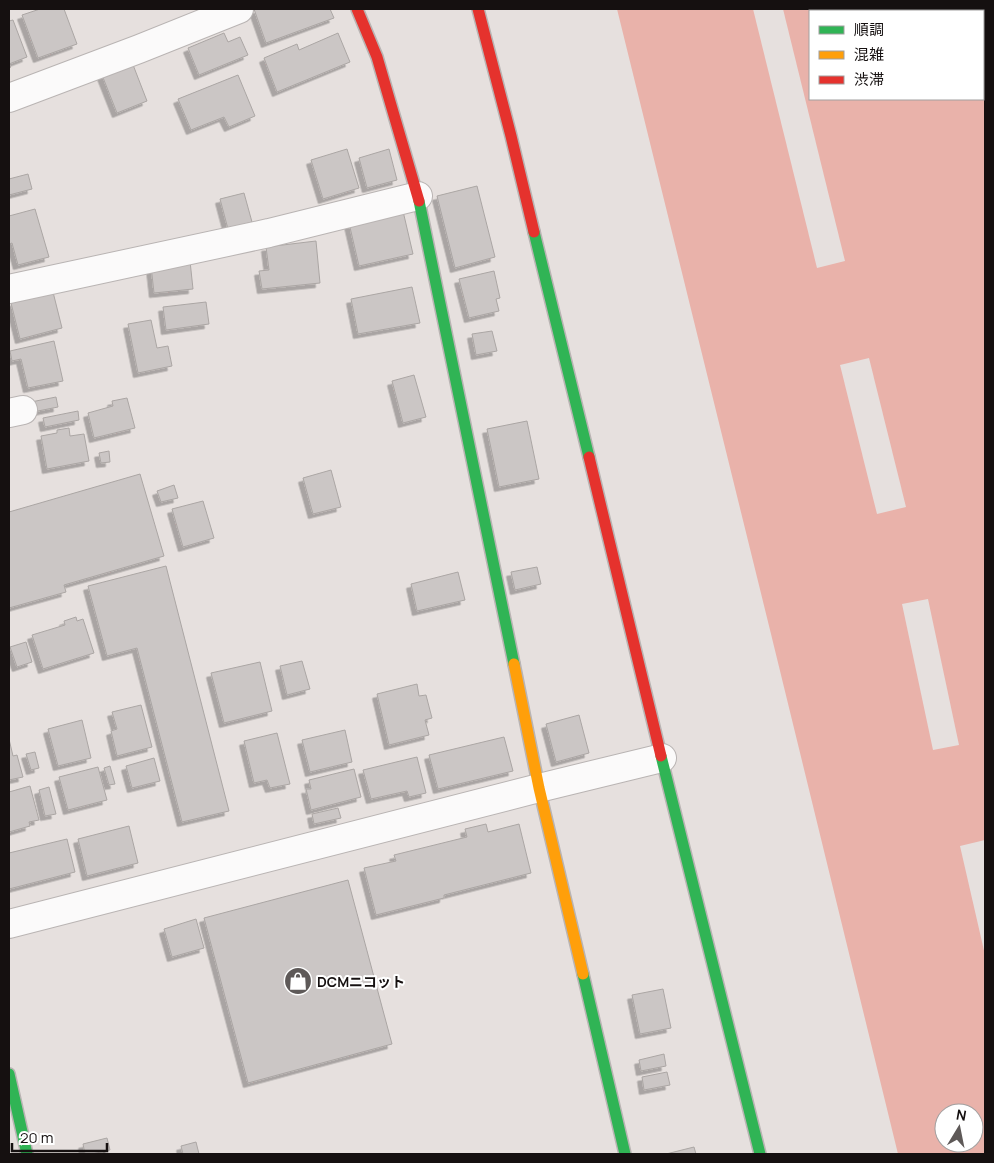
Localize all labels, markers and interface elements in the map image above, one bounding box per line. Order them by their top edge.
legend [809,10,984,100]
text: 順調 [854,19,884,40]
text: 混雑 [854,44,884,65]
text: 渋滞 [854,69,884,90]
shop icon: DCMニコット [283,966,313,996]
place label: DCMニコット [317,972,405,991]
north arrow [934,1103,984,1153]
text: N [955,1104,968,1125]
scale bar [12,1120,108,1152]
text: 20 m [20,1127,53,1148]

